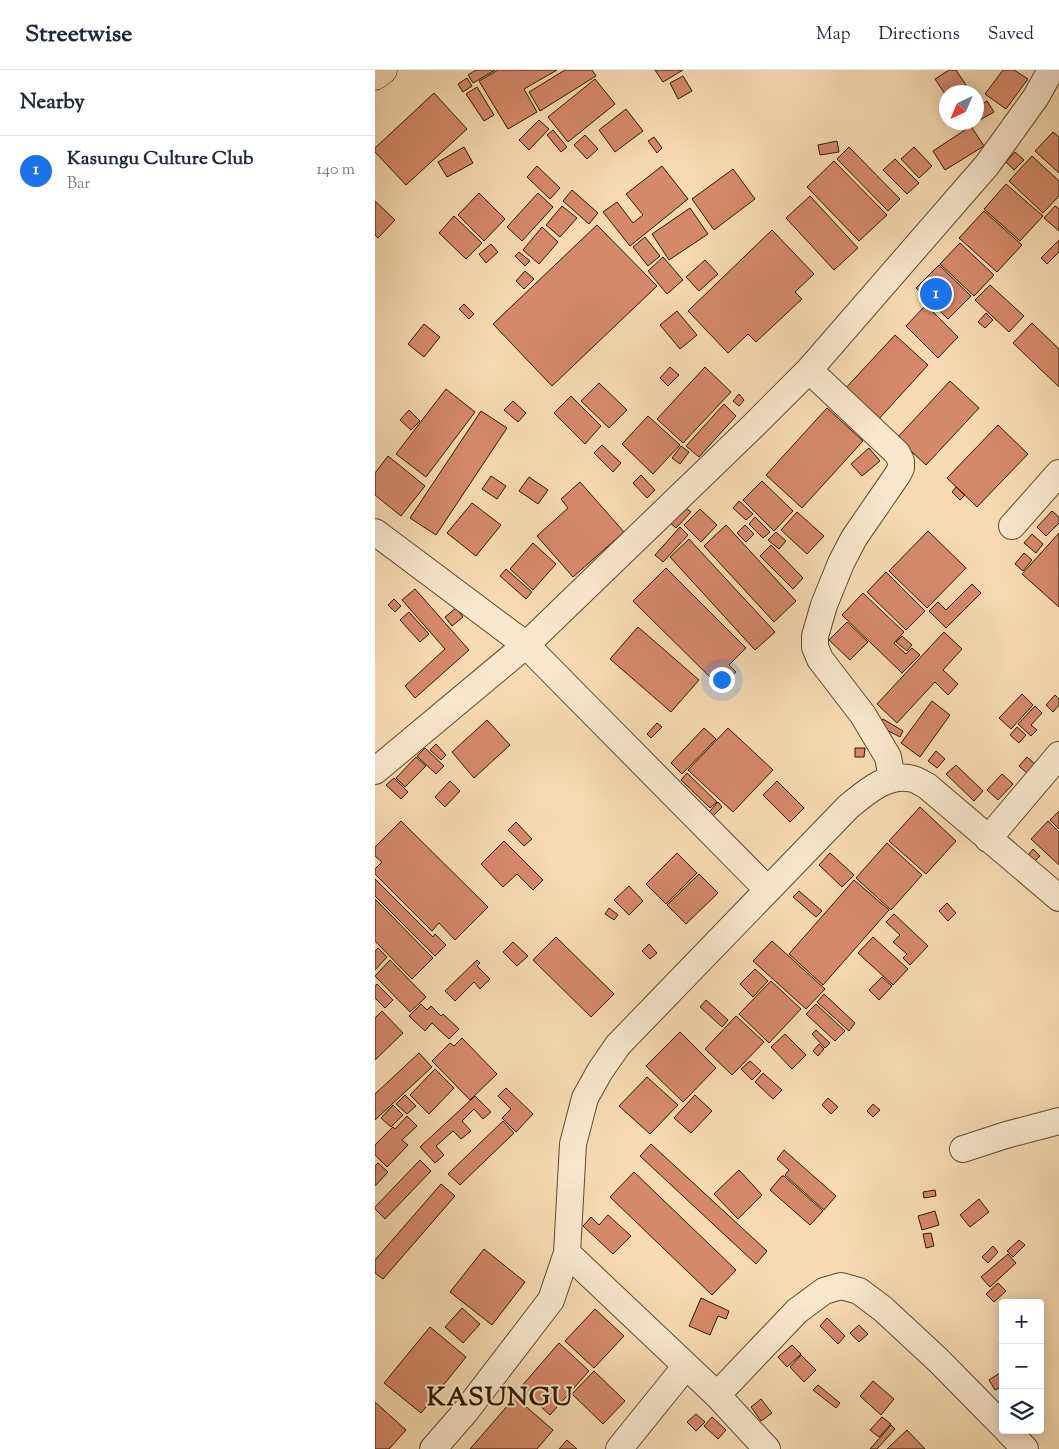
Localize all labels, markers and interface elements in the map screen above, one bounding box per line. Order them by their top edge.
text: Streetwise [25,18,132,52]
text: Map [816,22,851,48]
text: Directions [879,22,960,48]
text: Saved [988,22,1034,48]
north arrow [939,85,984,130]
text: Nearby [20,88,85,118]
text: Kasungu Culture Club [67,146,253,173]
text: 1 [33,159,39,182]
text: 140 m [317,159,355,182]
text: Bar [67,173,90,196]
pin: 1 [920,275,952,313]
your location [709,667,735,693]
map controls [999,1299,1044,1434]
button: + [999,1299,1044,1344]
button: − [999,1344,1044,1389]
district label: KASUNGU [427,1380,573,1417]
button: layers [999,1389,1044,1434]

